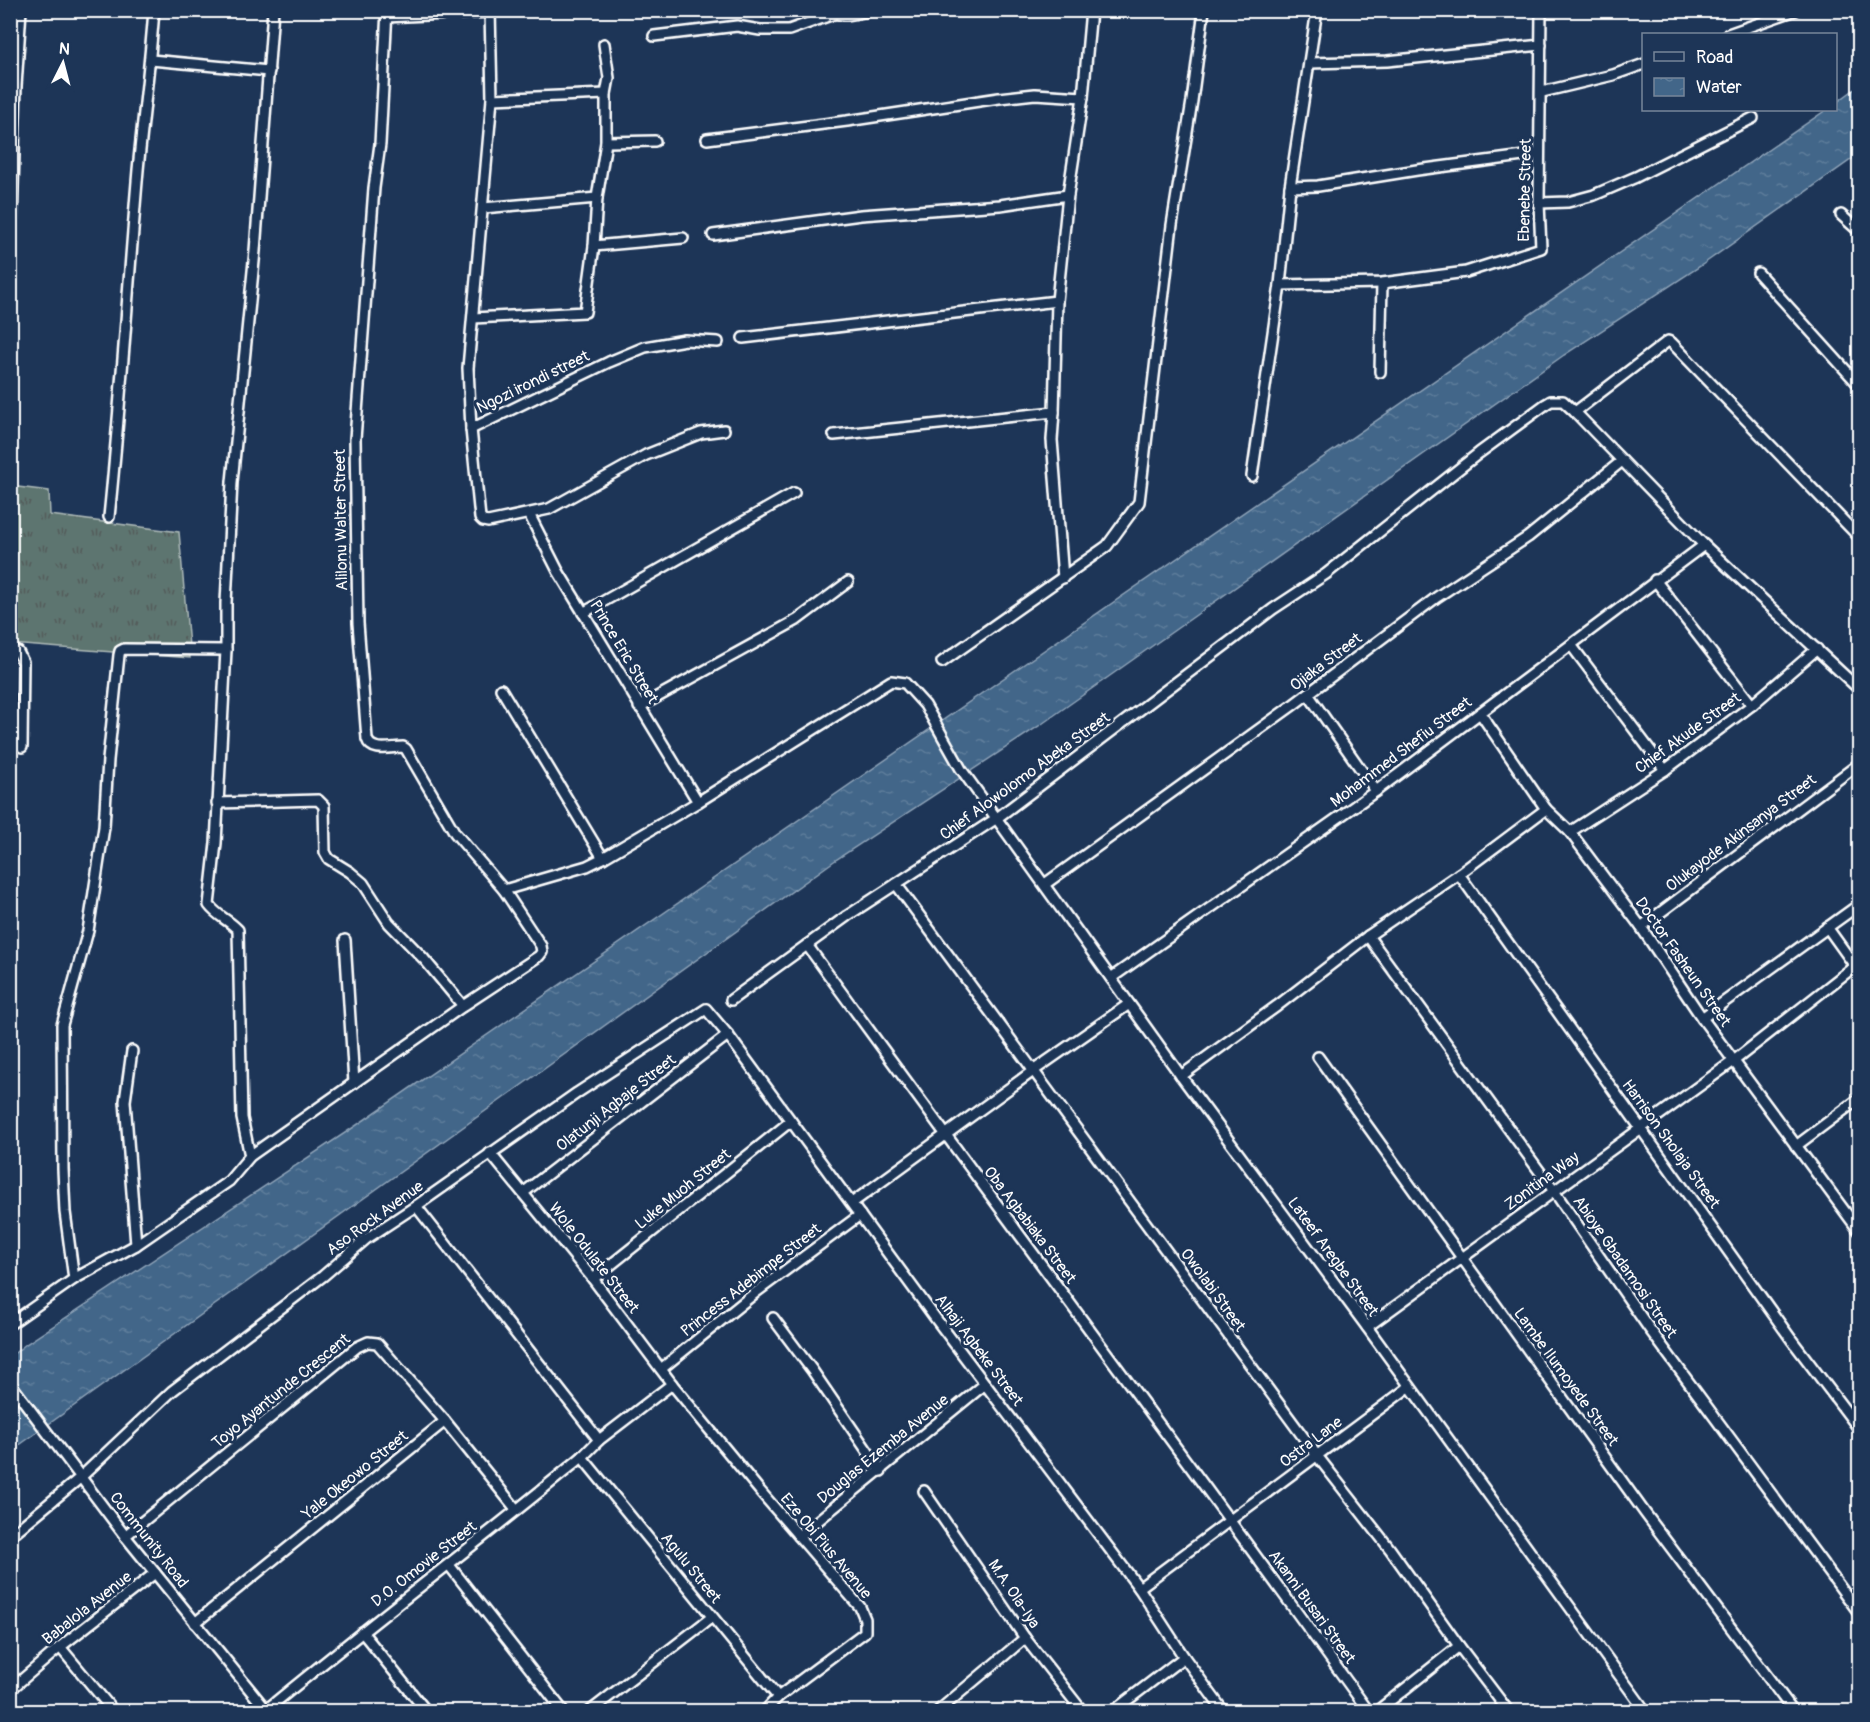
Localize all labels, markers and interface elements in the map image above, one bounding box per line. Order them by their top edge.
north arrow [33,33,93,93]
legend [1642,33,1837,111]
text: N [58,39,71,60]
text: Road [1696,46,1733,69]
text: Water [1696,76,1742,99]
street label: Ebenebe Street [1514,138,1536,242]
street label: Ngozi irondi street [473,346,593,418]
street label: Alilonu Walter Street [330,448,352,591]
street label: Prince Eric Street [585,597,663,708]
street label: Ojiaka Street [1286,628,1366,696]
street label: Chief Akude Street [1631,688,1745,778]
street label: Mohammed Shefiu Street [1326,692,1476,812]
street label: Chief Alowolomo Abeka Street [936,707,1114,845]
street label: Olukayode Akinsanya Street [1662,770,1821,896]
street label: Doctor Fasheun Street [1631,893,1736,1031]
street label: Olatunji Agbaje Street [552,1050,680,1156]
street label: Harrison Sholaja Street [1617,1076,1725,1213]
street label: Luke Muoh Street [631,1144,735,1234]
street label: Zonitina Way [1501,1147,1583,1215]
street label: Oba Agbabiaka Street [979,1162,1081,1288]
street label: Aso Rock Avenue [323,1176,427,1260]
street label: Abioye Gbadamosi Street [1568,1192,1682,1342]
street label: Lateef Aregbe Street [1283,1193,1383,1321]
street label: Wole Odulate Street [544,1198,644,1318]
street label: Princess Adebimpe Street [677,1219,826,1341]
street label: Owolabi Street [1176,1244,1250,1336]
street label: Alhaji Agbeke Street [930,1290,1028,1410]
street label: Lambe Ilumoyede Street [1509,1304,1623,1450]
street label: Toyo Ayantunde Crescent [208,1329,355,1453]
street label: Douglas Ezemba Avenue [813,1390,953,1508]
street label: Ostra Lane [1276,1412,1346,1472]
street label: Yale Okeowo Street [297,1426,412,1525]
street label: Community Road [105,1488,193,1592]
street label: Eze Obi Pius Avenue [776,1489,876,1603]
street label: D.O. Omovie Street [367,1516,481,1611]
street label: Agulu Street [656,1529,726,1608]
street label: Akanni Busari Street [1264,1546,1360,1668]
street label: M.A. Ola-Iya [984,1556,1044,1632]
street label: Babalola Avenue [38,1567,136,1649]

